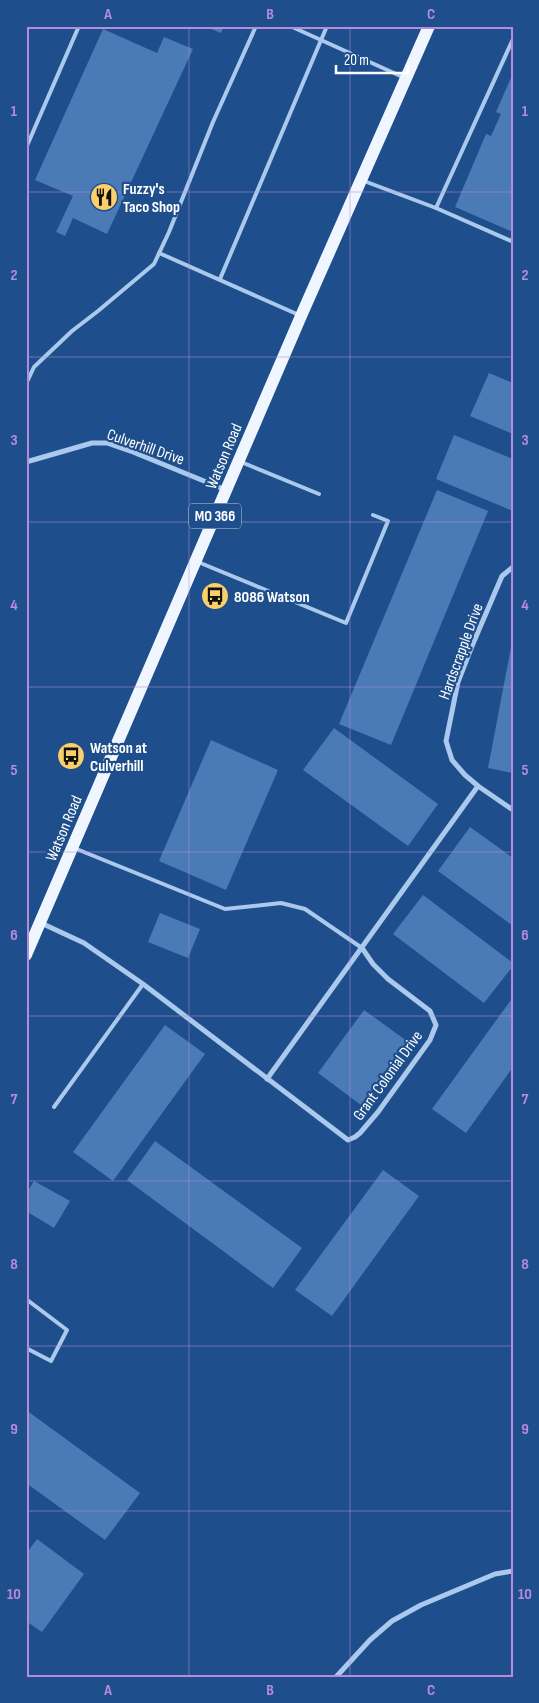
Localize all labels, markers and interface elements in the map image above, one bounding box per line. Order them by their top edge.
text: A [103,5,112,24]
text: B [266,5,274,24]
text: C [427,5,435,24]
scale bar [336,42,409,74]
text: 20 m [344,51,369,70]
text: 1 [11,102,18,121]
text: 1 [522,102,529,121]
place label: Fuzzy's Taco Shop [123,180,180,217]
restaurant icon: Fuzzy's Taco Shop [89,182,119,212]
text: 2 [10,266,18,285]
text: 2 [521,266,529,285]
street label: Watson Road [202,421,247,492]
street label: Culverhill Drive [104,425,187,470]
text: 3 [10,431,18,450]
text: 3 [521,431,529,450]
road number: MO 366 [189,504,241,528]
bus stop icon: 8086 Watson [200,581,230,611]
place label: 8086 Watson [234,588,310,607]
text: 4 [10,596,18,615]
text: 4 [521,596,529,615]
street label: Hardscrapple Drive [435,601,488,702]
place label: Watson at Culverhill [90,739,147,776]
bus stop icon: Watson at Culverhill [56,741,86,771]
text: 5 [10,761,18,780]
text: 5 [521,761,529,780]
street label: Watson Road [42,793,87,864]
text: 6 [10,926,18,945]
text: 6 [521,926,529,945]
street label: Grant Colonial Drive [349,1027,427,1124]
text: 7 [11,1090,18,1109]
text: 7 [522,1090,529,1109]
text: 8 [10,1255,18,1274]
text: 8 [521,1255,529,1274]
text: 9 [10,1420,18,1439]
text: 9 [521,1420,529,1439]
text: 10 [7,1585,21,1604]
text: 10 [518,1585,532,1604]
text: A [103,1681,112,1700]
text: B [266,1681,274,1700]
text: C [427,1681,435,1700]

